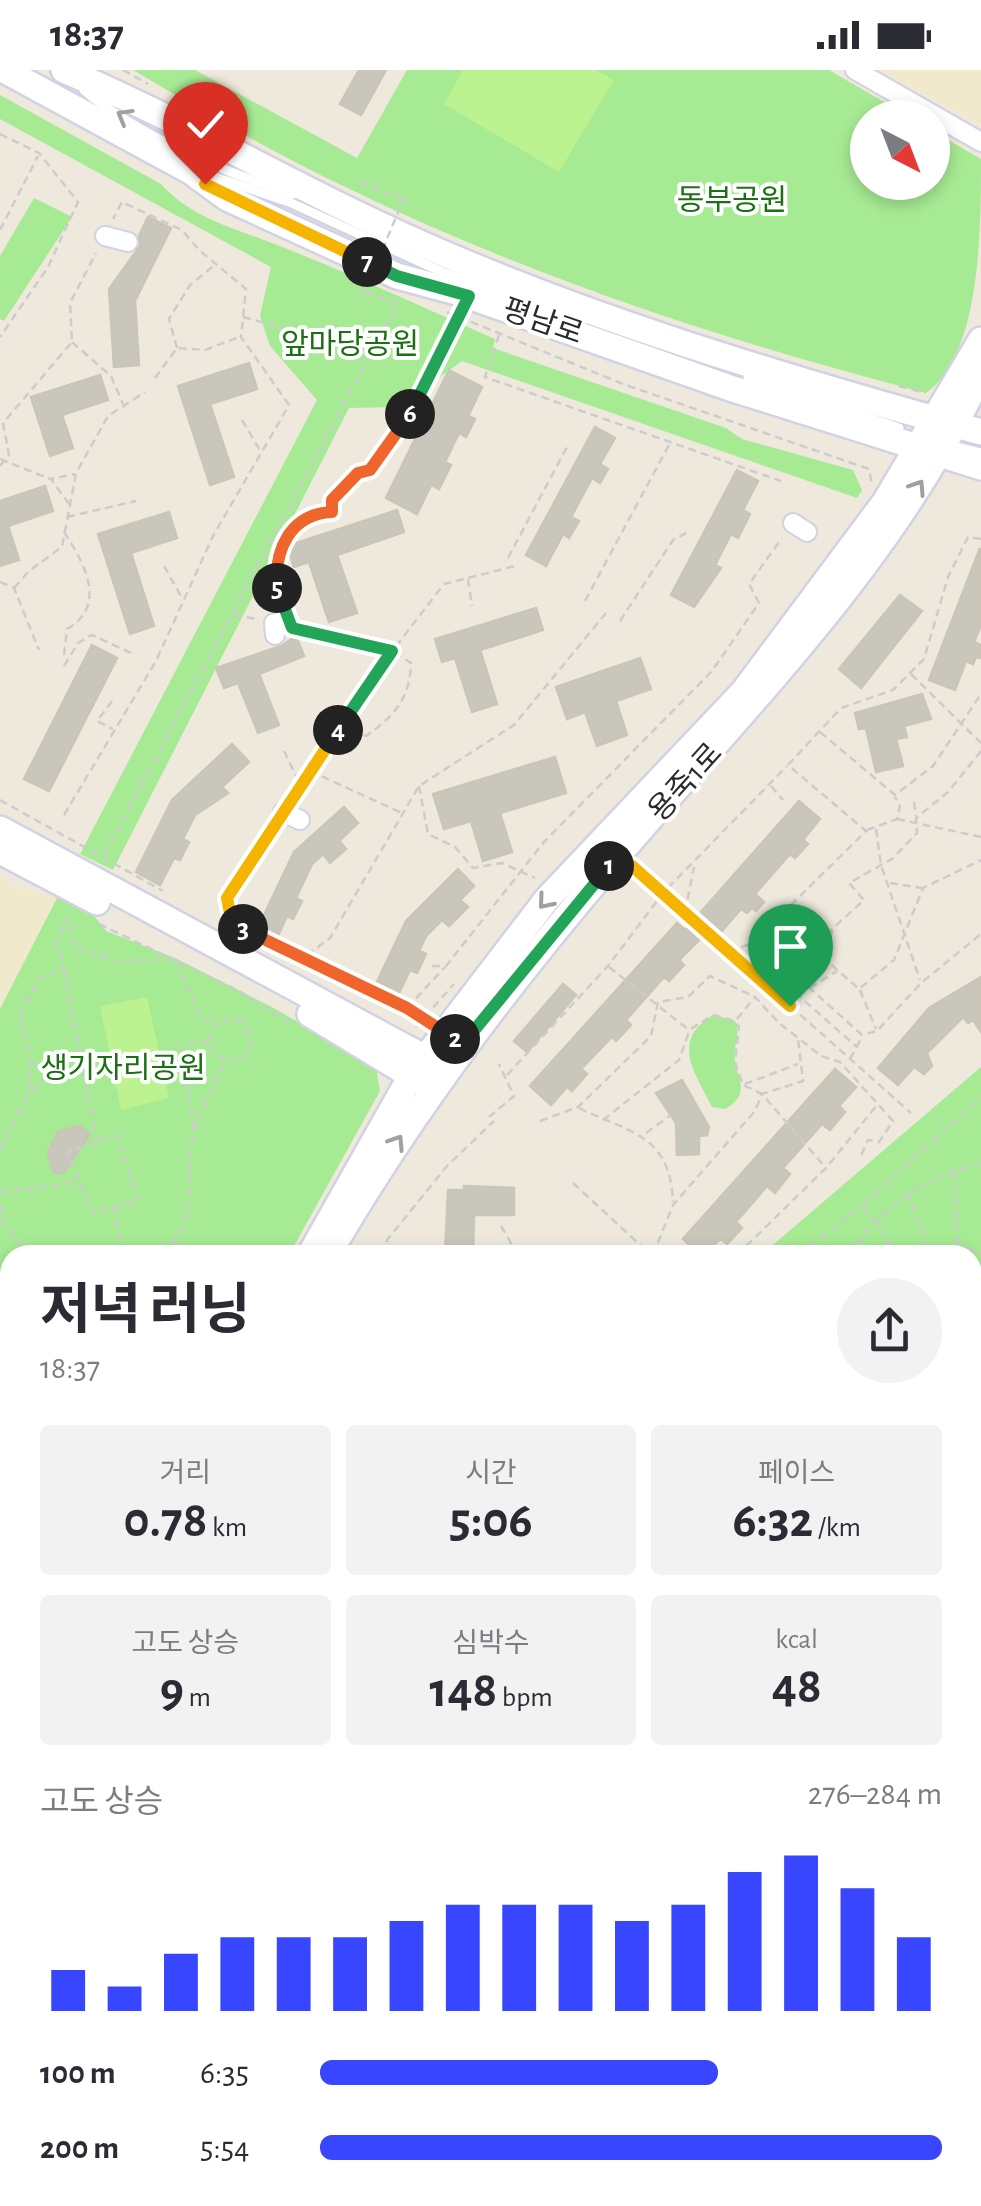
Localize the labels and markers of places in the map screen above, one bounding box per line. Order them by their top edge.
pin [163,82,248,185]
pin: 7 [342,237,392,287]
pin: 6 [385,389,435,439]
pin: 5 [252,563,302,613]
pin: 4 [313,705,363,755]
pin: 1 [584,841,634,891]
pin: 3 [218,904,268,954]
pin [748,904,833,1007]
pin: 2 [430,1014,480,1064]

